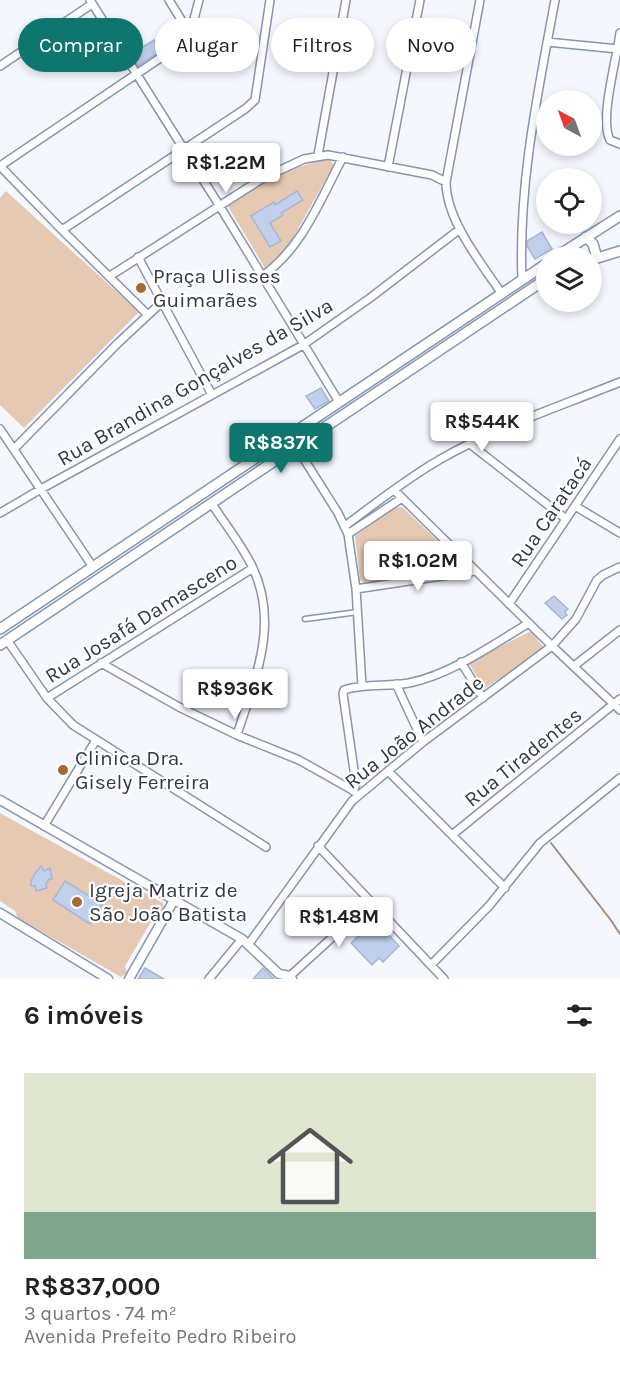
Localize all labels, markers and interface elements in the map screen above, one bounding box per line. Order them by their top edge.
chip: Comprar [18,18,143,72]
chip: Alugar [155,18,259,72]
chip: Filtros [271,18,374,72]
chip: Novo [386,18,476,72]
north arrow [536,90,602,156]
map controls [536,90,602,312]
pin: R$1.22M [171,143,281,194]
text: R$1.22M [186,151,266,174]
button: locate [536,168,602,234]
button: layers [536,246,602,312]
place label: Praça Ulisses Guimarães [153,264,281,312]
marker: Praça Ulisses Guimarães [134,281,148,295]
street label: Rua Brandina Gonçalves da Silva [53,293,337,471]
pin: R$544K [433,402,531,453]
text: R$544K [444,410,520,433]
pin: R$837K [232,423,330,474]
text: R$837K [243,431,319,454]
street label: Rua Caratacá [505,452,597,572]
pin: R$1.02M [363,541,473,592]
text: R$1.02M [378,549,458,572]
street label: Rua Josafá Damasceno [41,550,241,688]
pin: R$936K [186,669,284,720]
street label: Rua João Andrade [340,670,488,794]
text: R$936K [197,677,273,700]
street label: Rua Tiradentes [460,702,586,812]
place label: Clinica Dra. Gisely Ferreira [75,746,210,794]
marker: Clinica Dra. Gisely Ferreira [56,763,70,777]
place label: Igreja Matriz de São João Batista [89,878,247,926]
marker: Igreja Matriz de São João Batista [70,895,84,909]
pin: R$1.48M [284,897,394,948]
text: R$1.48M [299,905,379,928]
icon: filters [563,999,596,1032]
text: 6 imóveis [24,1000,144,1031]
icon: home [256,1112,364,1220]
text: R$837,000 [24,1271,160,1302]
text: 3 quartos · 74 m² [24,1302,177,1325]
text: Avenida Prefeito Pedro Ribeiro [24,1325,296,1348]

